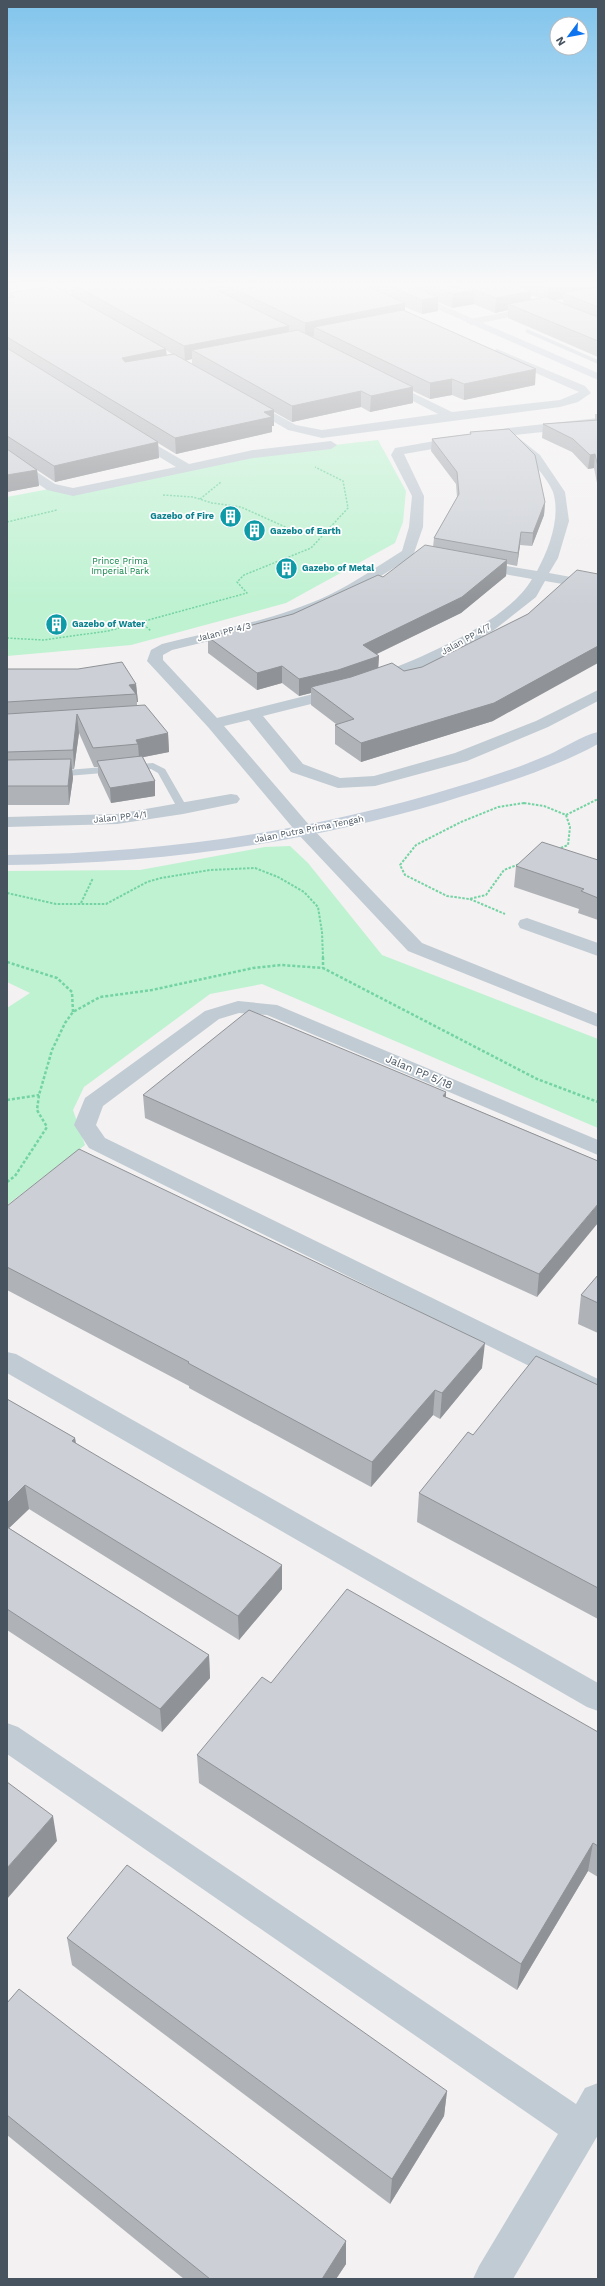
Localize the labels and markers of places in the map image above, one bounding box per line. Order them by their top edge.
building icon: Gazebo of Fire [217,503,243,529]
place label: Gazebo of Fire [150,511,214,521]
building icon: Gazebo of Earth [241,518,267,544]
place label: Gazebo of Earth [270,526,341,536]
building icon: Gazebo of Metal [274,555,300,581]
place label: Gazebo of Metal [302,563,374,573]
building icon: Gazebo of Water [44,611,70,637]
place label: Gazebo of Water [72,619,145,629]

